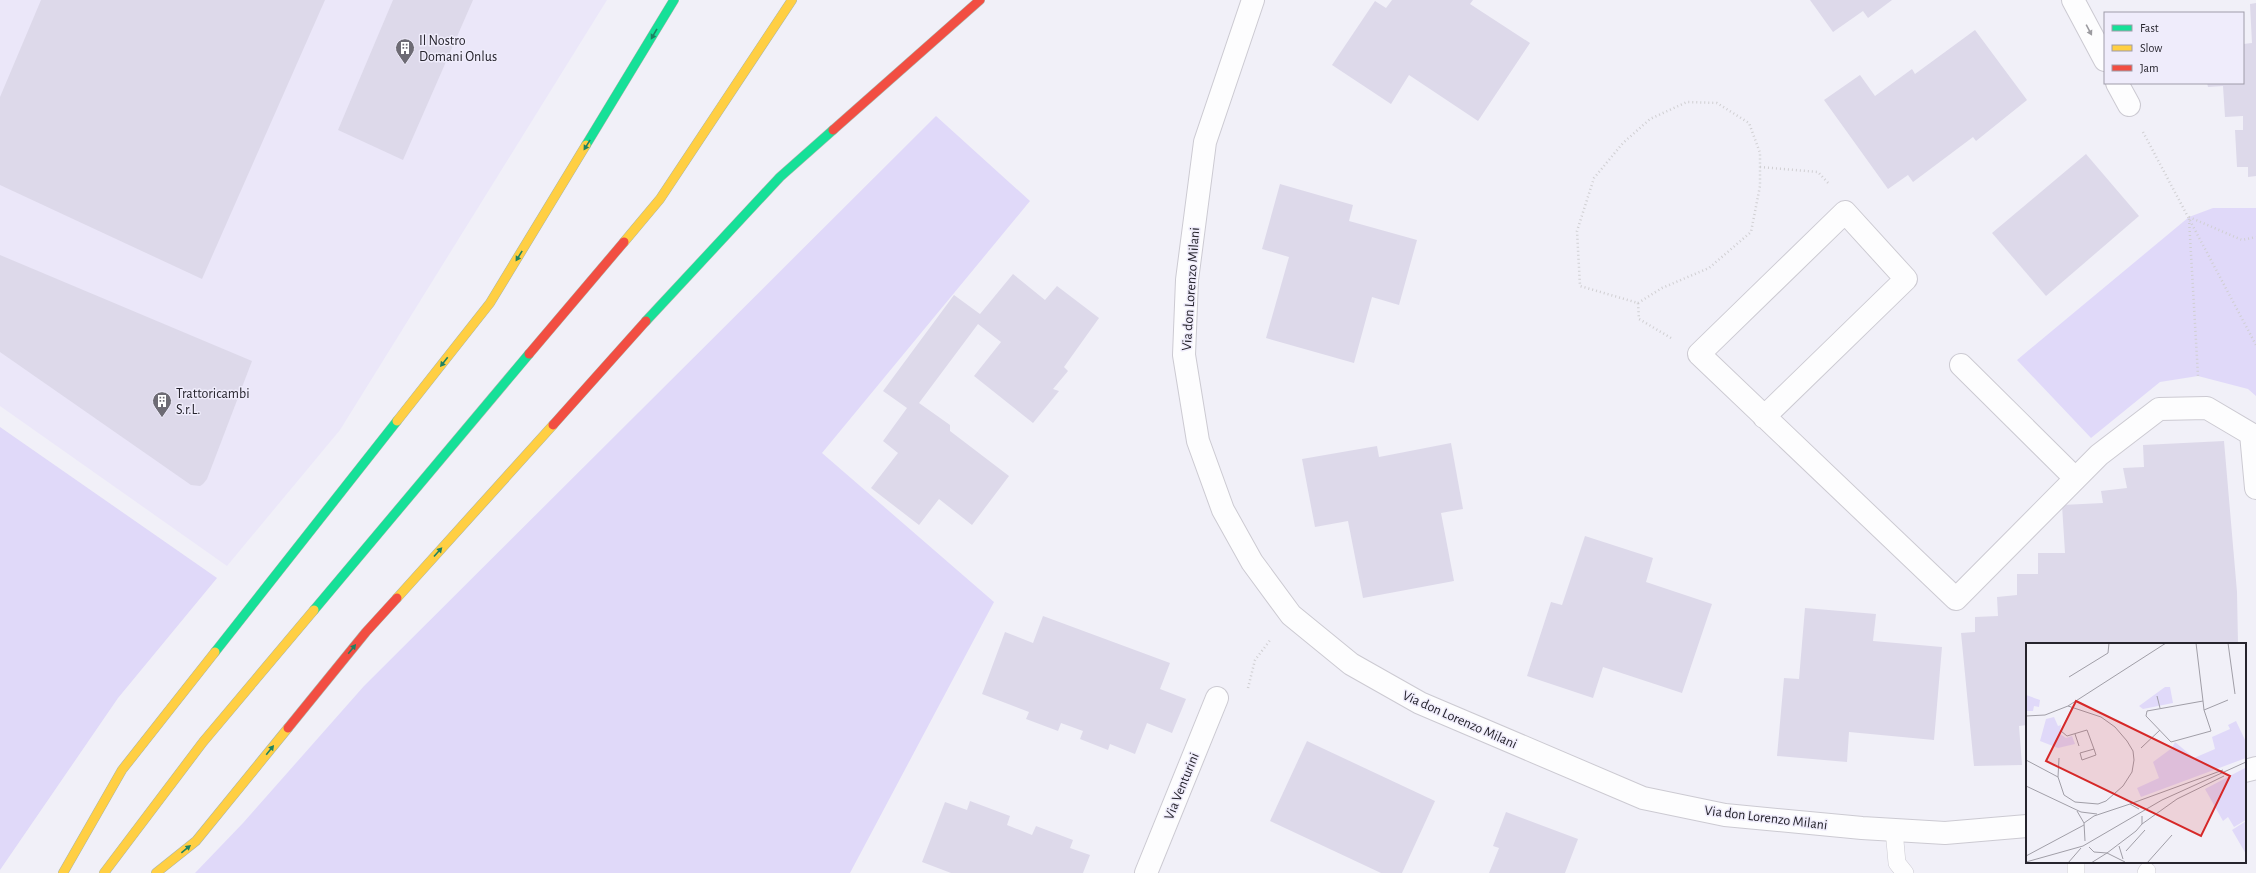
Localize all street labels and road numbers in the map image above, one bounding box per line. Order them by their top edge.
street label: Via don Lorenzo Milani [1180,227,1202,351]
street label: Via don Lorenzo Milani [1400,688,1519,751]
street label: Via Venturini [1162,751,1202,822]
street label: Via don Lorenzo Milani [1704,804,1828,832]

